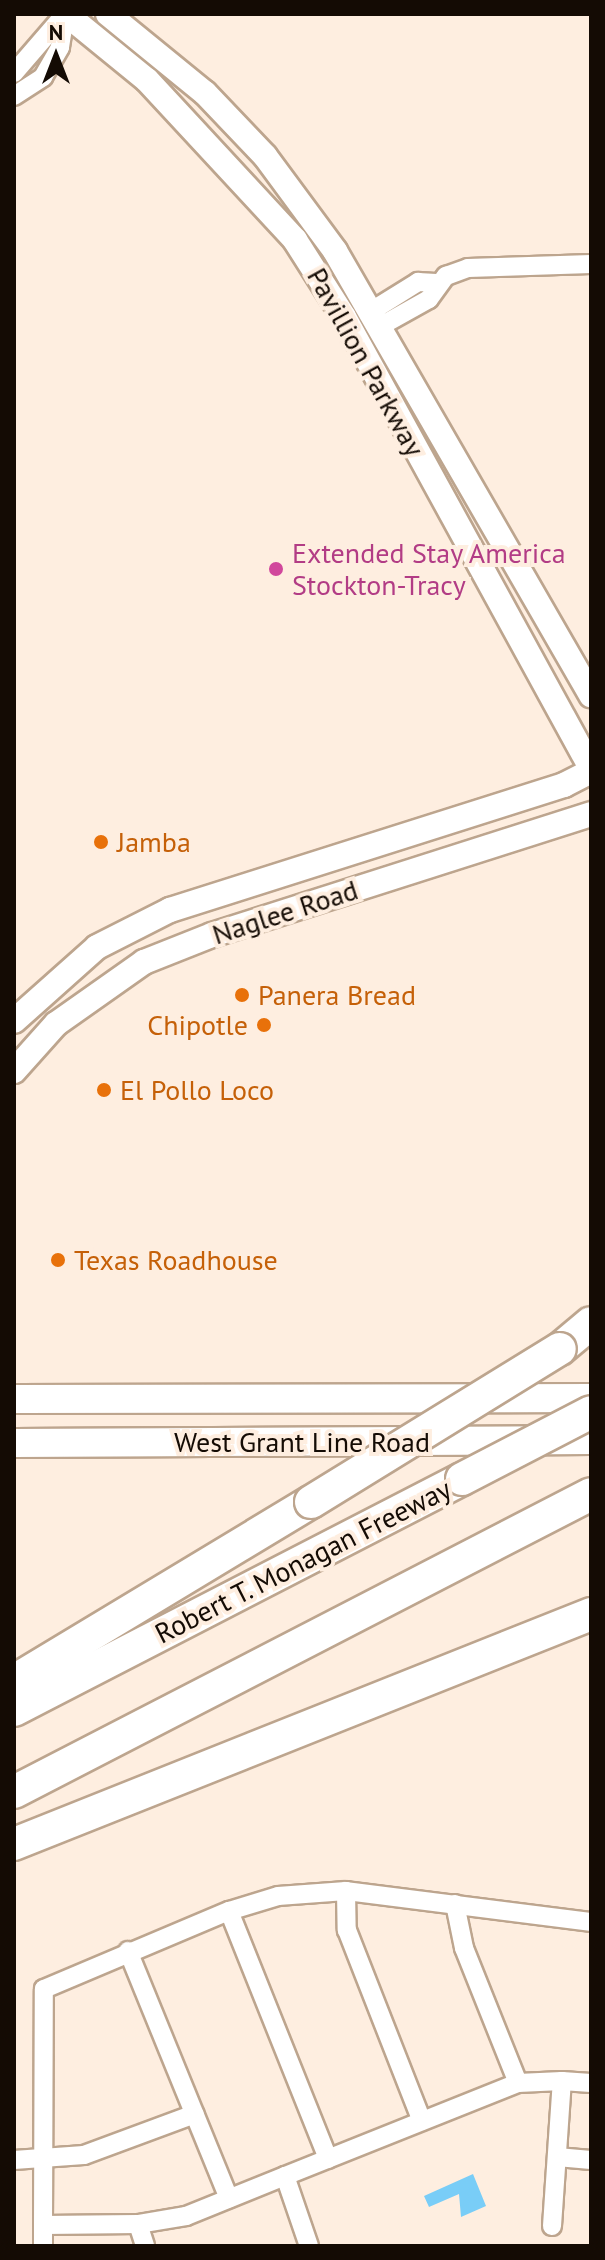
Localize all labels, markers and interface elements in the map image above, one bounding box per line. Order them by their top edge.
north arrow [16,16,96,96]
text: N [49,18,63,46]
street label: Pavillion Parkway [300,262,432,462]
place label: Extended Stay America Stockton-Tracy [292,536,568,602]
marker: Extended Stay America Stockton-Tracy [267,560,285,578]
place label: Jamba [117,825,191,859]
marker: Jamba [92,833,110,851]
street label: Naglee Road [208,873,362,951]
place label: Panera Bread [258,978,416,1012]
marker: Panera Bread [233,986,251,1004]
place label: Chipotle [147,1008,248,1042]
marker: Chipotle [255,1016,273,1034]
place label: El Pollo Loco [120,1073,274,1107]
marker: El Pollo Loco [95,1081,113,1099]
place label: Texas Roadhouse [74,1243,278,1277]
marker: Texas Roadhouse [49,1251,67,1269]
street label: West Grant Line Road [174,1425,430,1459]
street label: Robert T. Monagan Freeway [148,1471,458,1651]

